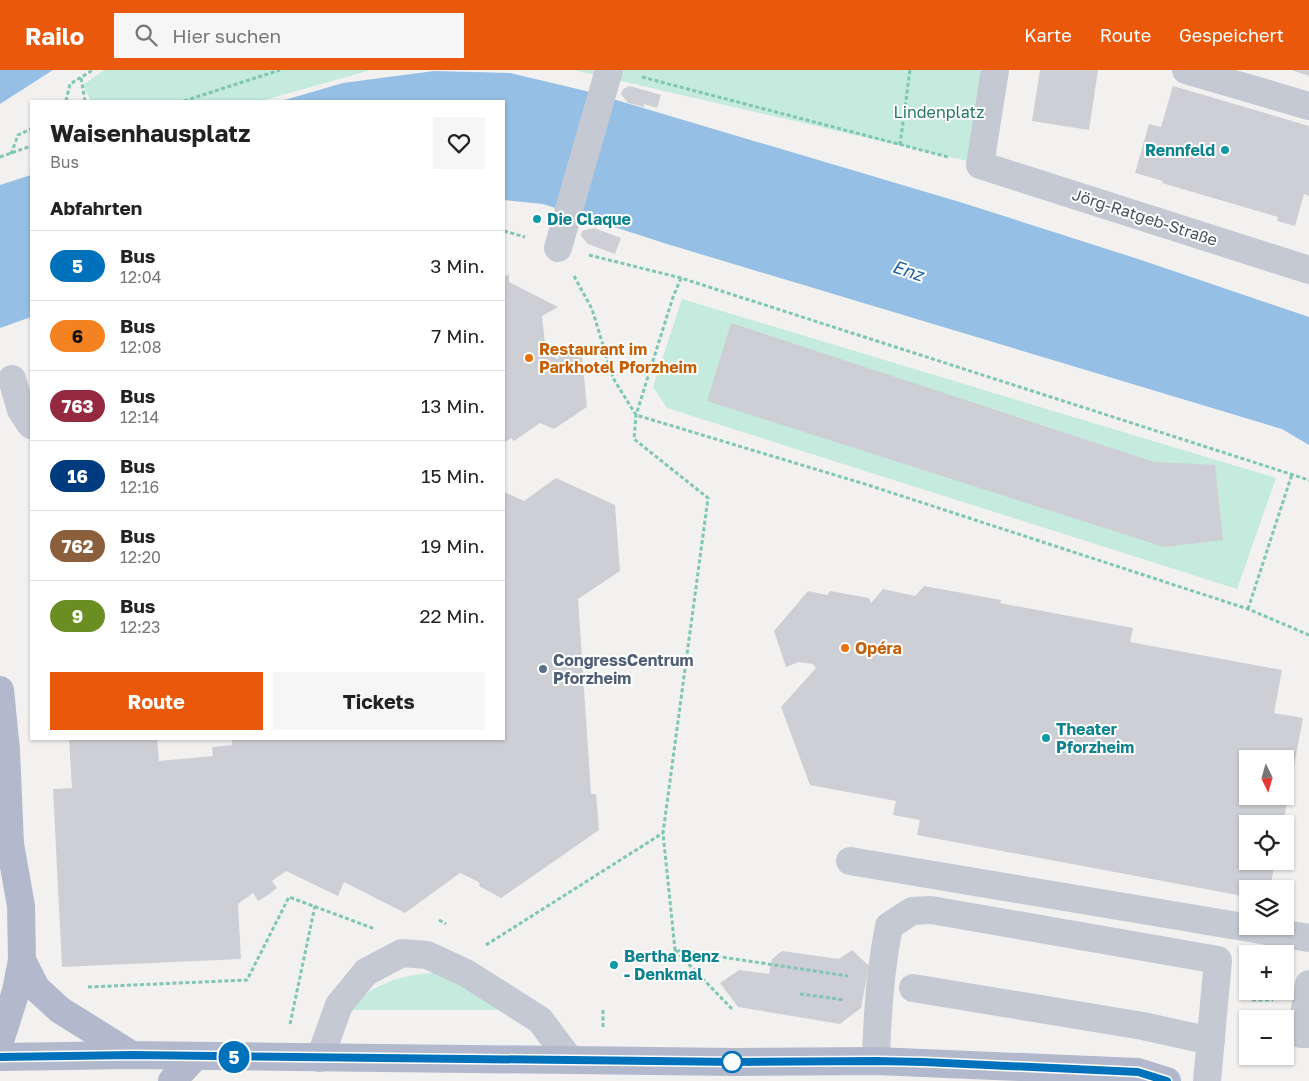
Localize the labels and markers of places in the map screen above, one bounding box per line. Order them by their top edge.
place label: Rennfeld [1145,140,1215,160]
marker: Rennfeld [1219,144,1231,156]
place label: Die Claque [547,209,631,229]
marker: Die Claque [531,213,543,225]
place label: Restaurant im Parkhotel Pforzheim [539,339,697,377]
marker: Restaurant im Parkhotel Pforzheim [523,352,535,364]
place label: Opéra [855,638,902,658]
marker: Opéra [839,642,851,654]
place label: CongressCentrum Pforzheim [553,650,693,688]
marker: CongressCentrum Pforzheim [537,663,549,675]
place label: Theater Pforzheim [1056,719,1134,757]
marker: Theater Pforzheim [1040,732,1052,744]
place label: Bertha Benz - Denkmal [624,946,719,984]
marker: Bertha Benz - Denkmal [608,959,620,971]
unlabelled marker [721,1051,743,1073]

